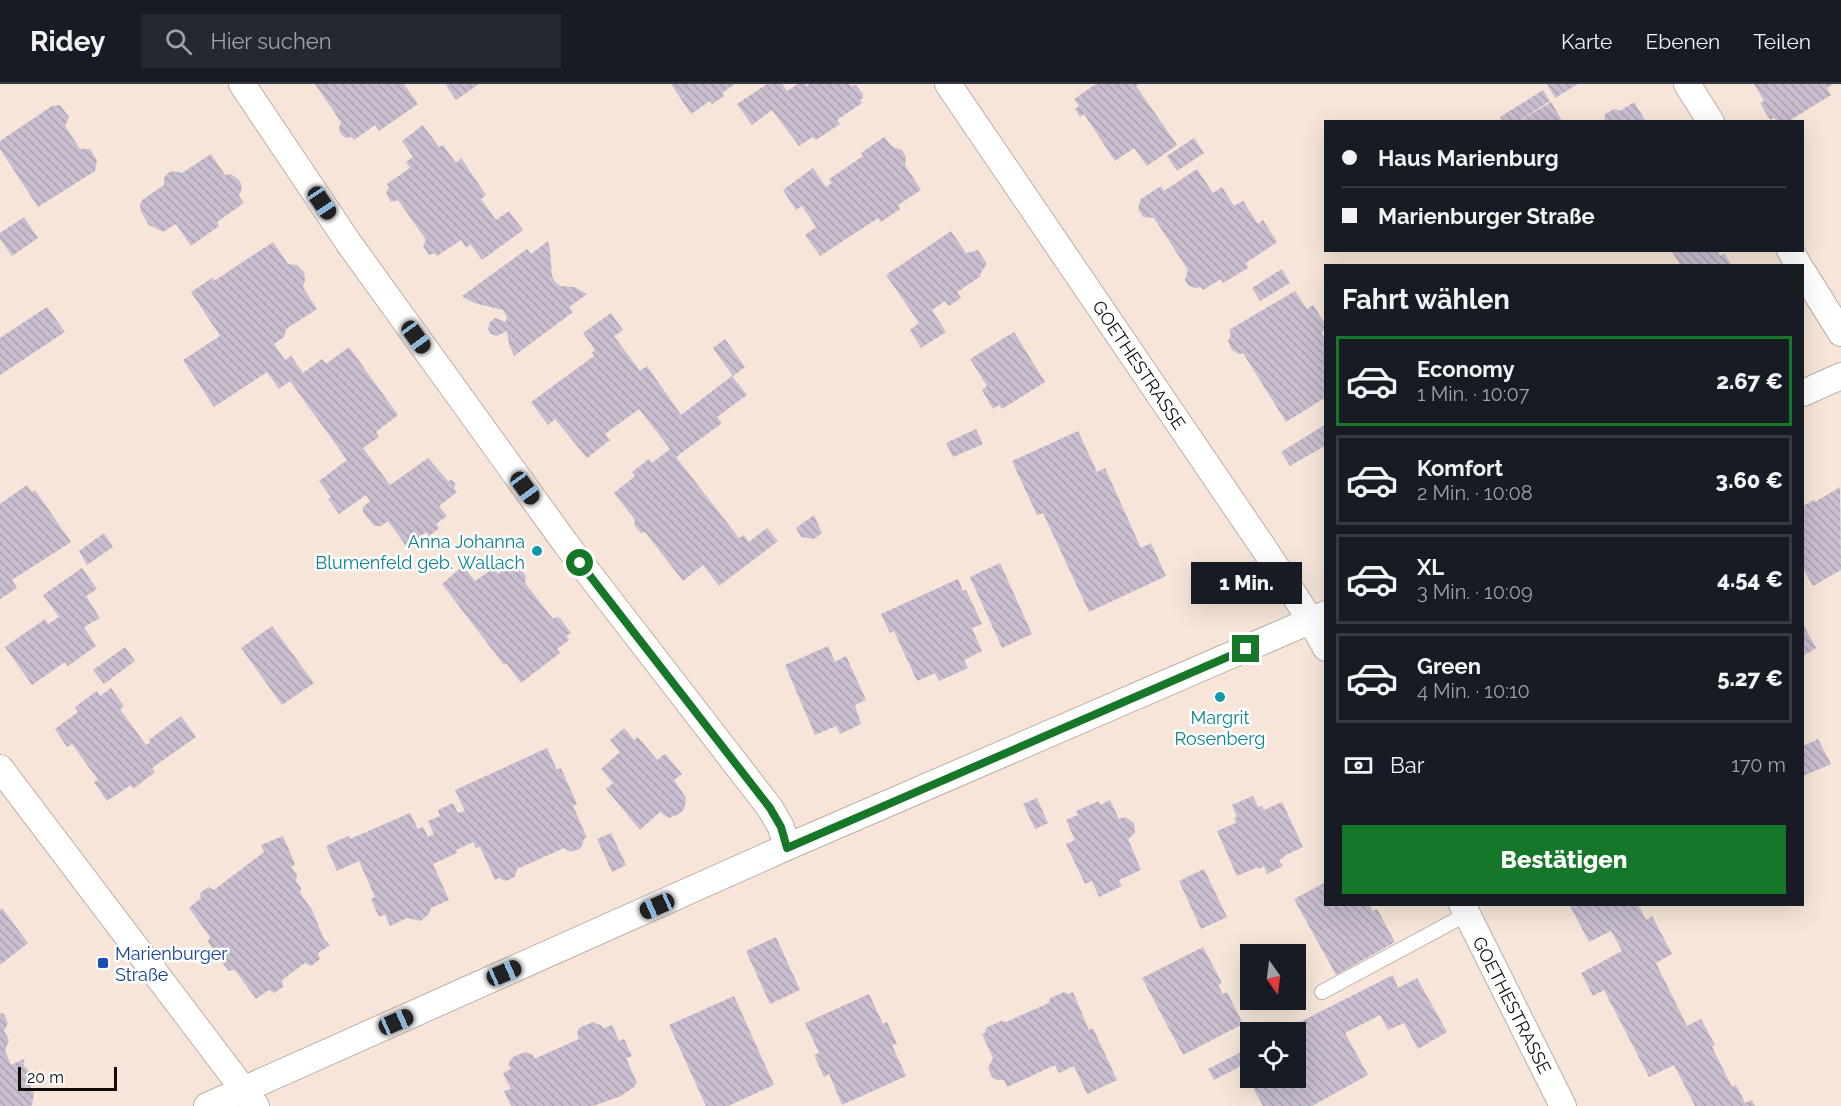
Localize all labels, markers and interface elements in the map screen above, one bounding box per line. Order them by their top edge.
search box [141,14,561,68]
text: Ridey [30,25,105,58]
icon: search [162,25,195,58]
text: Hier suchen [210,28,332,54]
text: Karte [1561,29,1612,54]
text: Ebenen [1645,29,1720,54]
text: Teilen [1753,29,1811,54]
text: Haus Marienburg [1378,145,1559,171]
car [304,183,340,223]
text: Marienburger Straße [1378,203,1595,229]
text: Fahrt wählen [1342,284,1510,315]
street label: GOETHESTRASSE [1088,297,1190,433]
car [398,317,434,357]
icon: car [1345,354,1399,408]
text: Economy [1417,356,1515,382]
text: 2.67 € [1716,368,1783,394]
text: 1 Min. · 10:07 [1417,382,1529,406]
icon: car [1345,453,1399,507]
text: Komfort [1417,455,1503,481]
text: 3.60 € [1716,467,1783,493]
car [507,468,543,508]
text: 2 Min. · 10:08 [1417,481,1533,505]
place label: Anna Johanna Blumenfeld geb. Wallach [315,531,525,573]
marker: Anna Johanna Blumenfeld geb. Wallach [530,544,544,558]
route start [566,549,593,576]
icon: car [1345,552,1399,606]
text: XL [1417,554,1444,580]
callout: 1 Min. [1190,562,1302,604]
text: 4.54 € [1717,566,1783,592]
text: 1 Min. [1219,571,1274,595]
text: 3 Min. · 10:09 [1417,580,1533,604]
route end [1232,635,1259,662]
icon: car [1345,651,1399,705]
text: Green [1417,653,1481,679]
text: 5.27 € [1717,665,1783,691]
text: 4 Min. · 10:10 [1417,679,1530,703]
marker: Margrit Rosenberg [1213,690,1227,704]
place label: Margrit Rosenberg [1175,707,1265,749]
icon: cash [1342,749,1375,782]
text: Bar [1390,752,1424,778]
text: 170 m [1731,753,1786,777]
button: Bestätigen [1342,825,1786,894]
car [637,890,677,922]
street label: GOETHESTRASSE [1468,933,1556,1077]
place label: Marienburger Straße [115,943,228,985]
north arrow [1240,944,1306,1010]
map controls [1240,944,1306,1088]
marker: Marienburger Straße [96,956,110,970]
car [484,957,524,989]
car [376,1006,416,1038]
button: locate [1240,1022,1306,1088]
scale bar [18,1064,117,1092]
text: 20 m [27,1068,64,1087]

